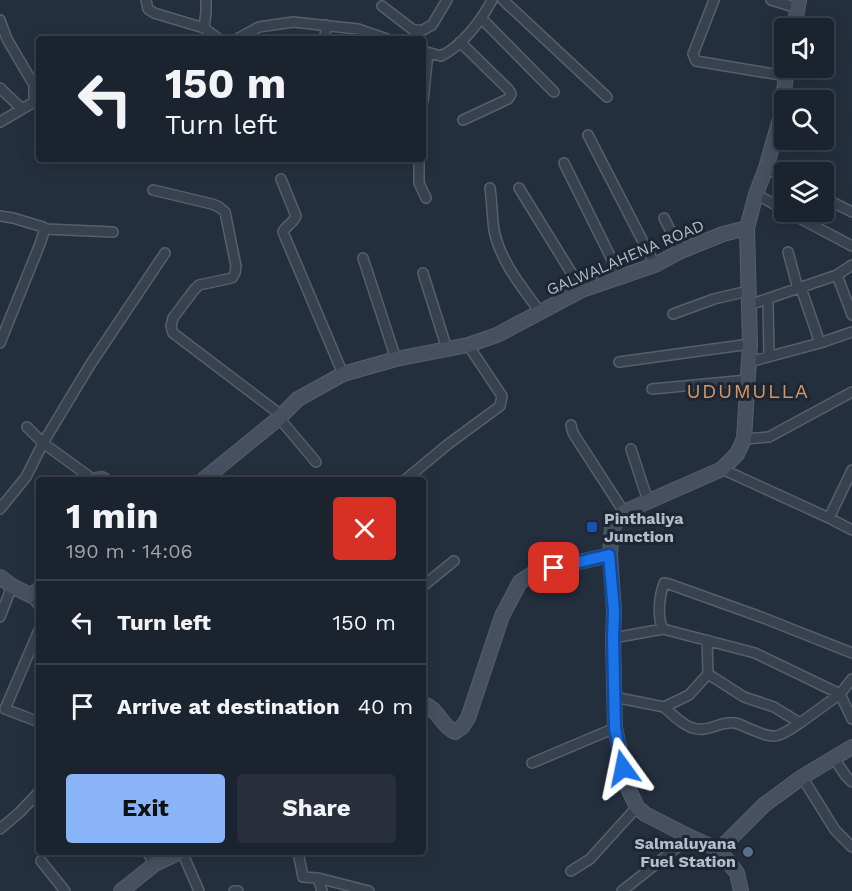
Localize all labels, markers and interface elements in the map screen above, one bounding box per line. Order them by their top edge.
map controls [774,18,834,222]
button: sound [774,18,834,78]
text: 150 m [165,59,286,108]
icon: left [66,60,144,138]
button: search [774,90,834,150]
text: Turn left [165,109,277,141]
button: layers [774,162,834,222]
street label: GALWALAHENA ROAD [544,216,707,299]
district label: UDUMULLA [686,379,810,403]
text: 1 min [66,495,158,537]
button: close [333,497,396,560]
place label: Pinthaliya Junction [604,509,684,546]
marker: Pinthaliya Junction [585,520,599,534]
text: 190 m · 14:06 [66,539,193,563]
pin [528,542,579,593]
icon: arrive [537,551,570,584]
icon: left [66,606,99,639]
text: Turn left [117,610,211,635]
text: 150 m [332,610,396,635]
icon: arrive [66,690,99,723]
text: Arrive at destination [117,694,340,719]
text: 40 m [358,694,413,719]
position arrow [591,736,655,800]
button: Exit [66,774,225,843]
button: Share [237,774,396,843]
place label: Salmaluyana Fuel Station [635,834,737,871]
marker: Salmaluyana Fuel Station [741,845,755,859]

